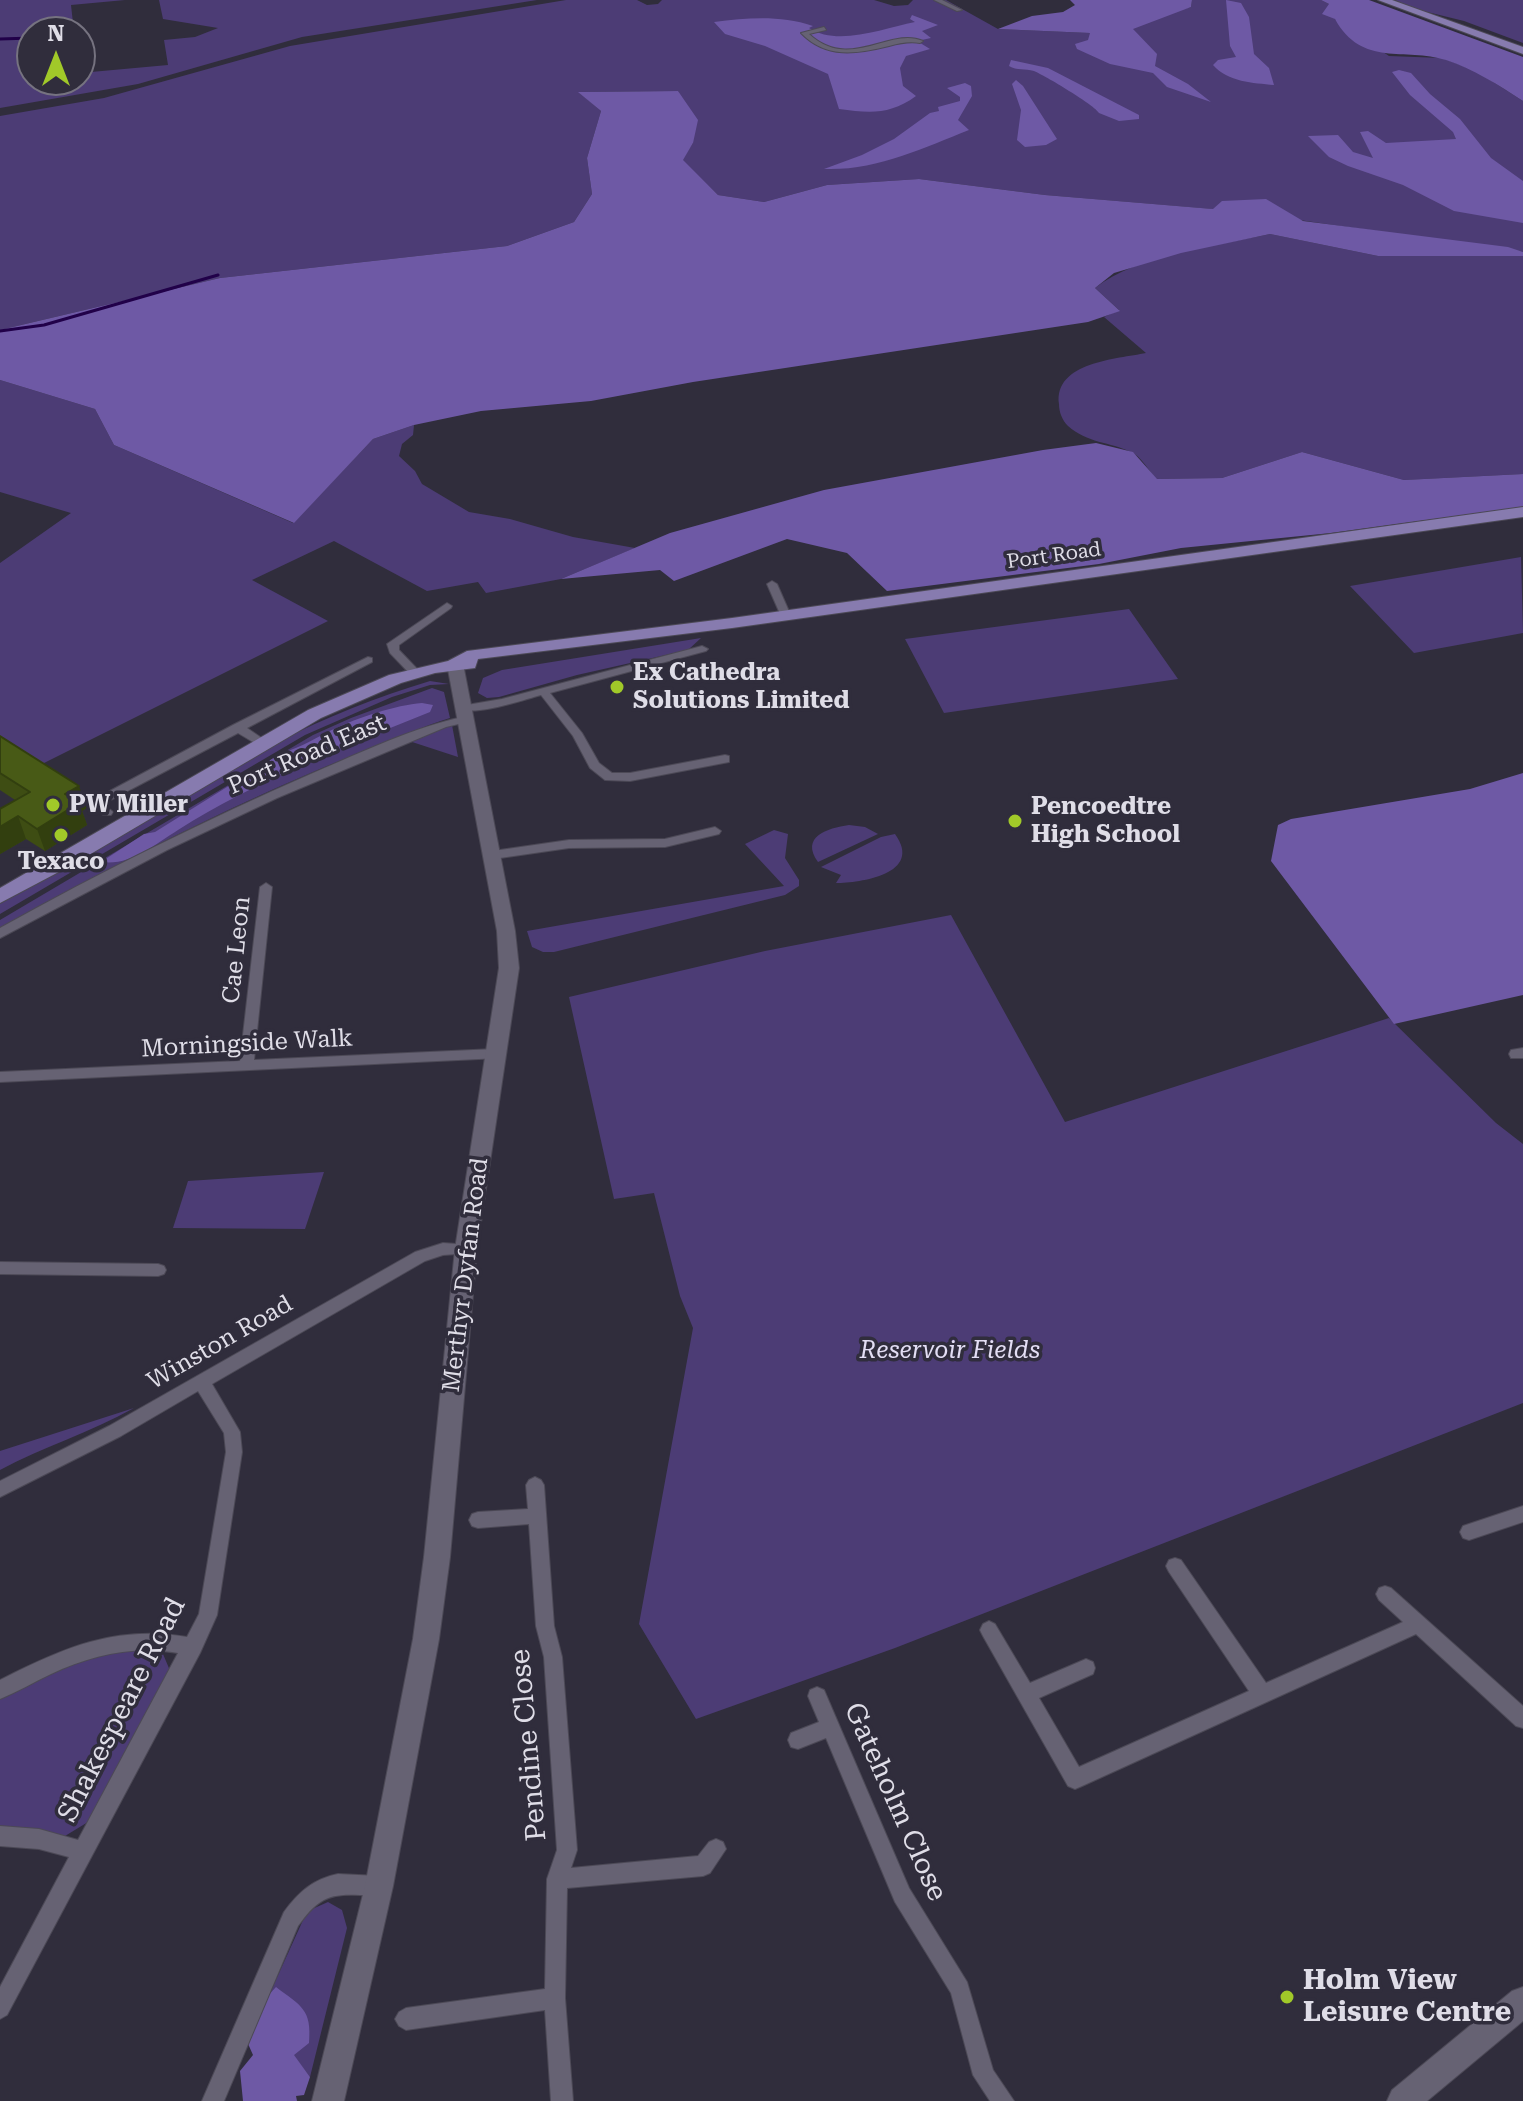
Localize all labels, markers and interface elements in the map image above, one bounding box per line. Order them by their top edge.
north arrow [16,16,96,96]
text: N [48,21,64,46]
street label: Port Road [1005,538,1103,574]
place label: Ex Cathedra Solutions Limited [633,659,849,715]
marker: Ex Cathedra Solutions Limited [608,678,626,696]
street label: Port Road East [224,709,390,801]
place label: PW Miller [69,791,188,819]
place label: Pencoedtre High School [1031,793,1180,849]
marker: PW Miller [44,796,62,814]
marker: Pencoedtre High School [1006,812,1024,830]
marker: Texaco [52,826,70,844]
place label: Texaco [18,848,104,876]
street label: Cae Leon [217,895,257,1005]
street label: Morningside Walk [140,1024,354,1064]
street label: Merthyr Dyfan Road [437,1156,495,1394]
street label: Winston Road [142,1290,298,1396]
park label: Reservoir Fields [860,1337,1040,1365]
street label: Shakespeare Road [51,1592,193,1828]
street label: Pendine Close [504,1648,554,1842]
street label: Gateholm Close [836,1698,954,1906]
place label: Holm View Leisure Centre [1303,1964,1511,2030]
marker: Holm View Leisure Centre [1278,1988,1296,2006]

